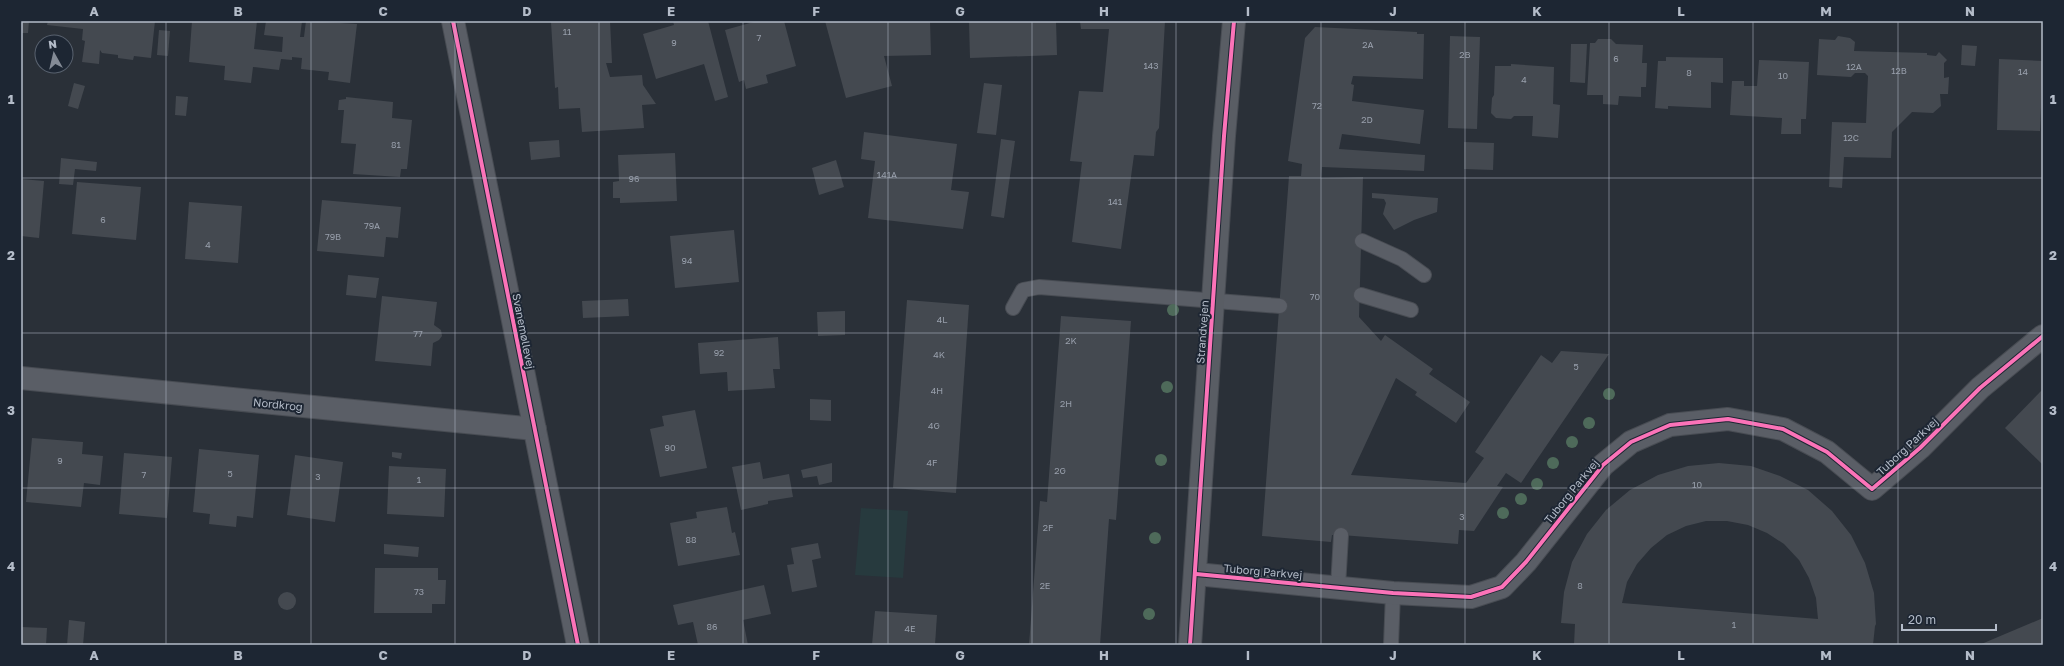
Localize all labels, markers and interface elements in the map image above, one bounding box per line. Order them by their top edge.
text: A [89,3,99,19]
text: B [233,3,243,19]
text: C [378,3,388,19]
text: D [522,3,532,19]
text: E [667,3,675,19]
text: F [812,3,820,19]
text: G [955,3,965,19]
text: H [1099,3,1109,19]
text: I [1246,3,1250,19]
text: J [1389,3,1397,19]
text: K [1532,3,1542,19]
text: L [1677,3,1685,19]
text: M [1820,3,1832,19]
text: N [1965,3,1975,19]
house number: 11 [563,26,572,37]
house number: 7 [757,32,762,43]
north arrow [34,34,74,74]
text: N [47,37,58,51]
house number: 9 [671,37,677,48]
house number: 2A [1362,39,1374,50]
house number: 2B [1459,49,1471,60]
house number: 6 [1613,53,1619,64]
house number: 143 [1143,60,1159,71]
house number: 12A [1846,61,1862,72]
house number: 12B [1891,65,1907,76]
house number: 14 [2018,66,2028,77]
house number: 8 [1686,67,1692,78]
house number: 10 [1778,70,1788,81]
house number: 4 [1521,74,1527,85]
text: 1 [8,91,15,107]
text: 1 [2050,91,2057,107]
house number: 72 [1312,100,1322,111]
house number: 2D [1361,114,1373,125]
house number: 12C [1843,132,1859,143]
house number: 81 [391,139,402,150]
house number: 141A [877,169,897,180]
house number: 96 [629,173,639,184]
house number: 141 [1108,196,1123,207]
house number: 6 [100,214,106,225]
house number: 79A [364,220,380,231]
house number: 79B [325,231,341,242]
house number: 4 [205,239,211,250]
text: 2 [7,247,15,263]
text: 2 [2049,247,2057,263]
house number: 94 [682,255,693,266]
house number: 70 [1310,291,1321,302]
street label: Svanemøllevej [510,292,538,370]
street label: Strandvejen [1193,300,1211,364]
house number: 4L [937,314,947,325]
house number: 77 [413,328,423,339]
house number: 2K [1065,335,1077,346]
house number: 92 [714,347,724,358]
house number: 4K [933,349,945,360]
house number: 5 [1573,361,1579,372]
house number: 4H [931,385,943,396]
street label: Nordkrog [253,395,303,413]
house number: 2H [1060,398,1072,409]
text: 3 [7,402,15,418]
text: 3 [2049,402,2057,418]
street label: Tuborg Parkvej [1874,414,1940,478]
house number: 4G [928,420,940,431]
house number: 90 [664,442,676,453]
house number: 9 [57,455,63,466]
street label: Tuborg Parkvej [1541,456,1601,526]
house number: 4F [927,457,937,468]
house number: 2G [1054,465,1066,476]
house number: 5 [227,468,233,479]
house number: 7 [142,469,147,480]
house number: 3 [315,471,321,482]
house number: 1 [417,474,422,485]
house number: 10 [1692,479,1702,490]
house number: 3 [1459,511,1465,522]
house number: 2F [1043,522,1053,533]
house number: 88 [686,534,696,545]
text: 4 [7,558,15,574]
text: 4 [2049,558,2057,574]
street label: Tuborg Parkvej [1223,561,1303,581]
house number: 2E [1040,580,1050,591]
house number: 8 [1577,580,1583,591]
house number: 73 [414,586,424,597]
scale bar [1902,606,1996,632]
text: 20 m [1908,612,1936,627]
house number: 1 [1732,619,1737,630]
house number: 86 [707,621,717,632]
house number: 4E [905,623,915,634]
text: A [89,647,99,663]
text: B [233,647,243,663]
text: C [378,647,388,663]
text: D [522,647,532,663]
text: E [667,647,675,663]
text: F [812,647,820,663]
text: G [955,647,965,663]
text: H [1099,647,1109,663]
text: I [1246,647,1250,663]
text: J [1389,647,1397,663]
text: K [1532,647,1542,663]
text: L [1677,647,1685,663]
text: M [1820,647,1832,663]
text: N [1965,647,1975,663]

